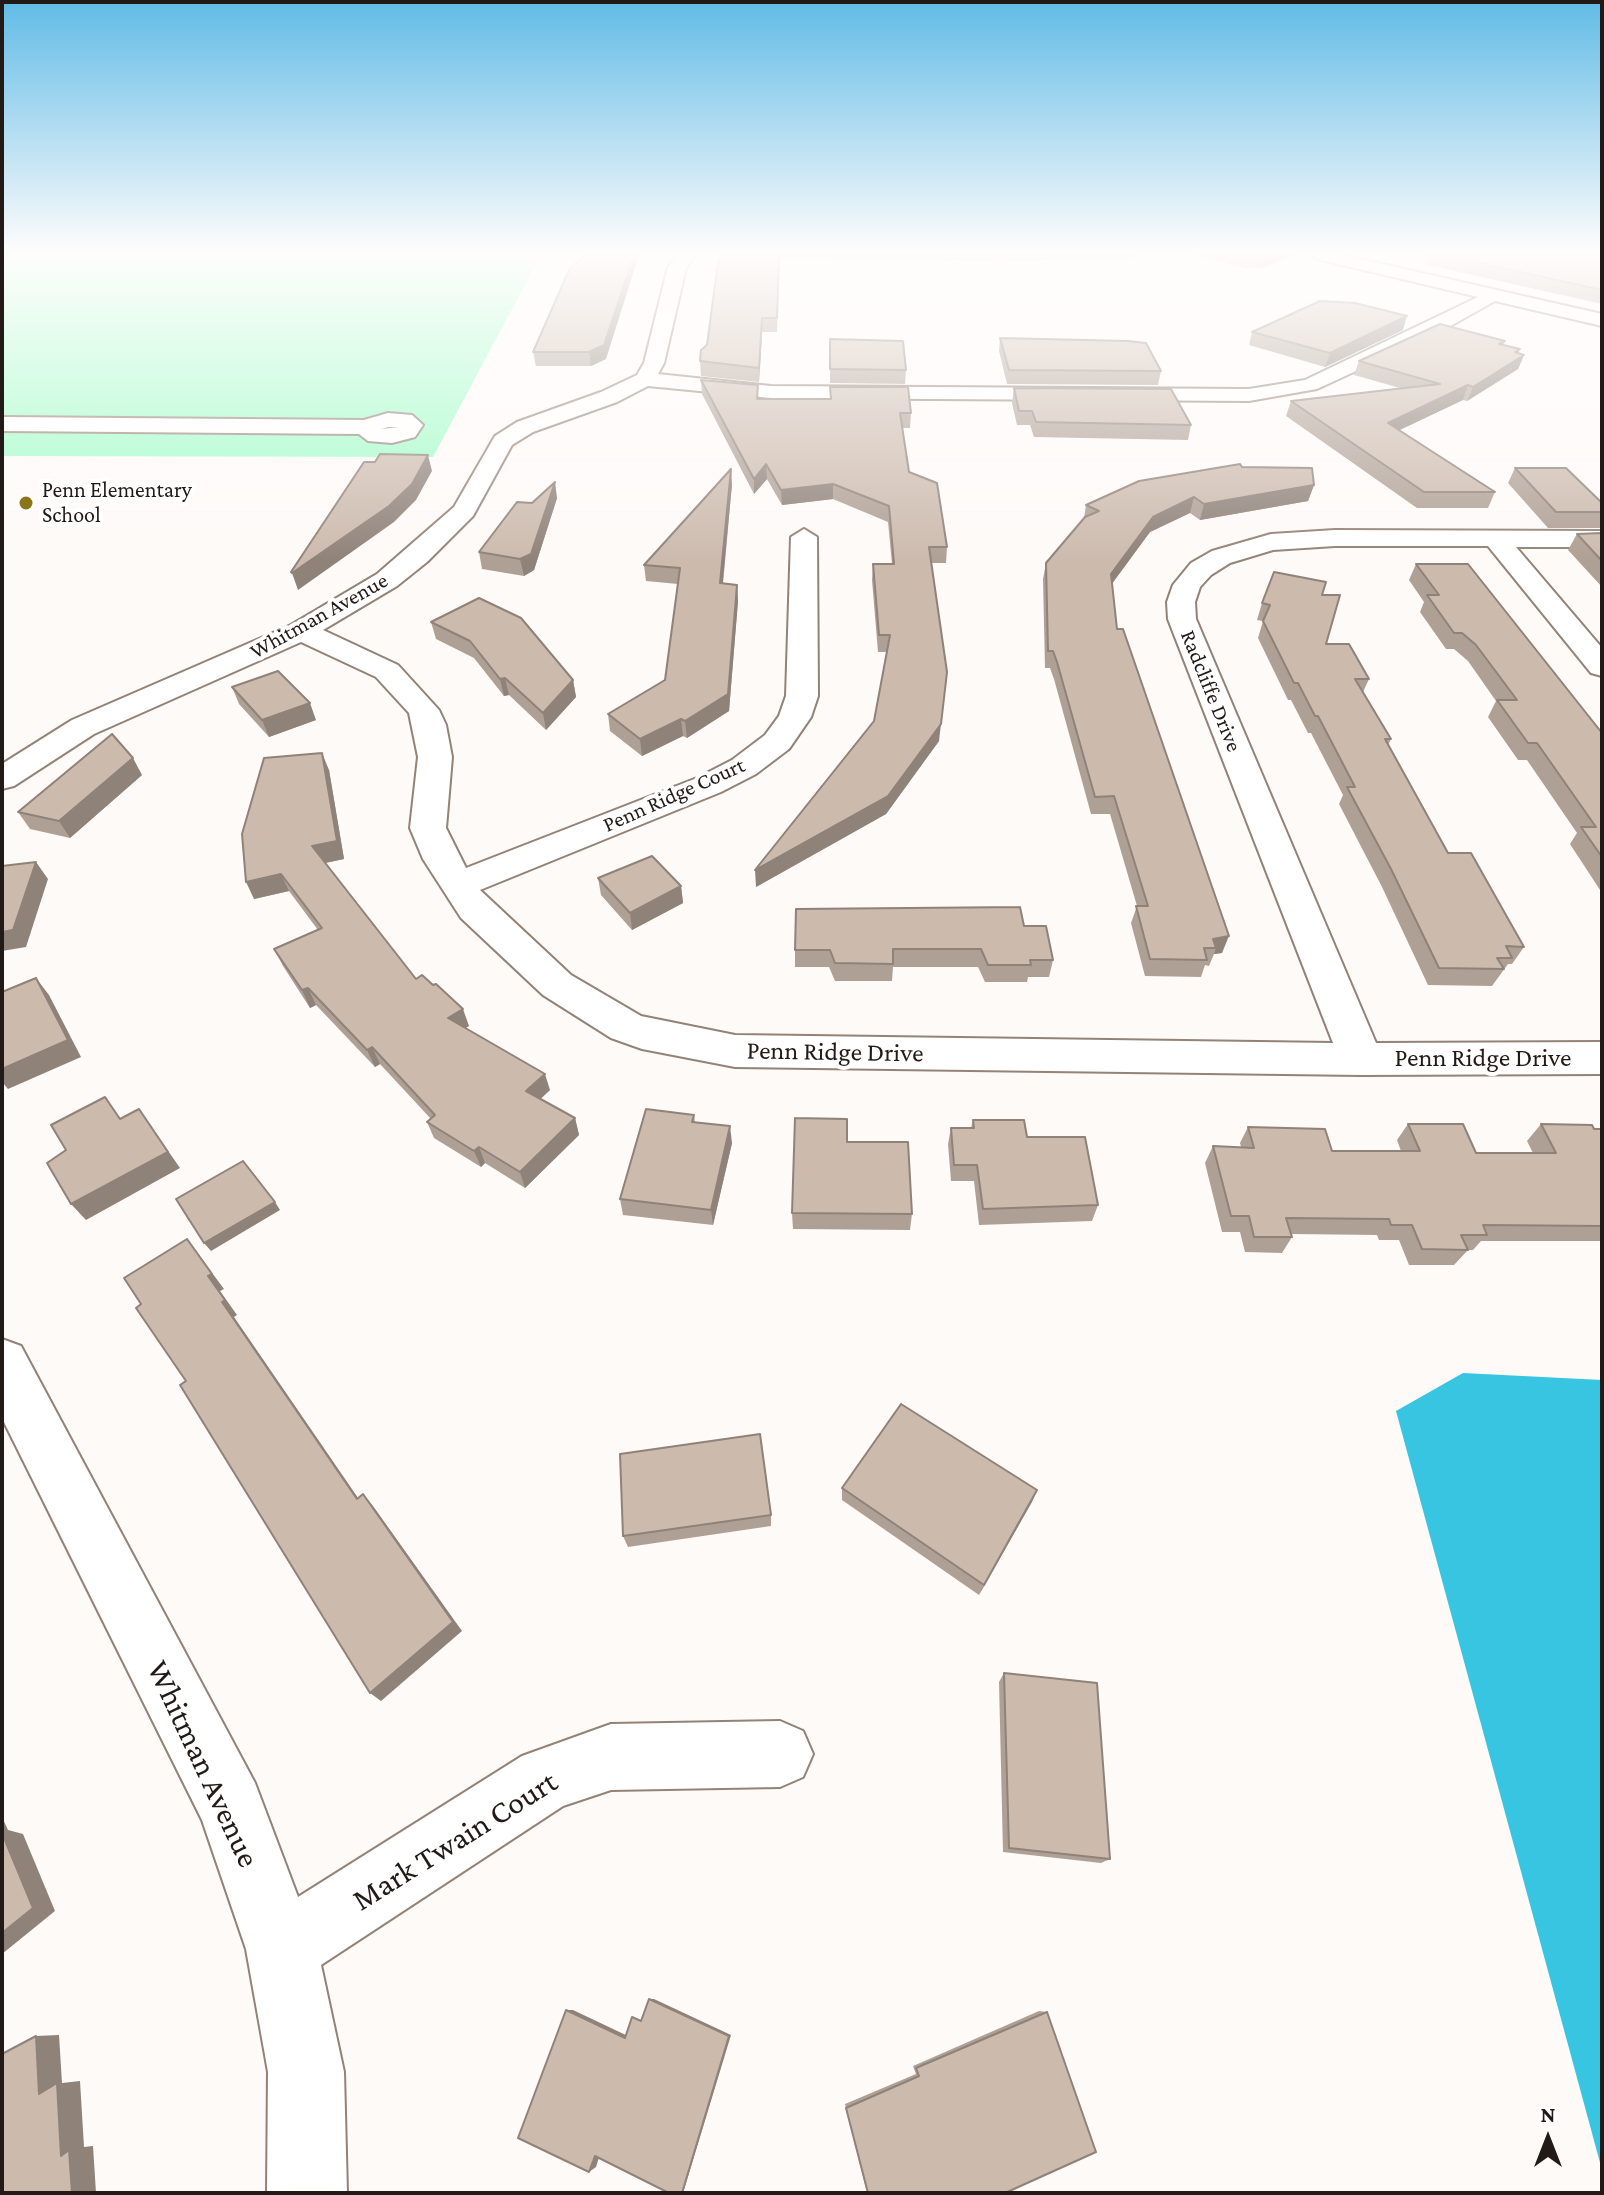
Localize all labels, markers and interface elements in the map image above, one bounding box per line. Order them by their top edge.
place label: Penn Elementary School [42,477,192,528]
marker: Penn Elementary School [17,494,35,512]
street label: Whitman Avenue [245,567,393,665]
street label: Radcliffe Drive [1175,626,1247,756]
street label: Penn Ridge Court [599,752,749,838]
street label: Penn Ridge Drive [746,1035,924,1069]
street label: Penn Ridge Drive [1395,1042,1571,1074]
street label: Whitman Avenue [138,1655,268,1873]
street label: Mark Twain Court [345,1763,565,1919]
north arrow [1508,2099,1588,2179]
text: N [1541,2102,1556,2127]

